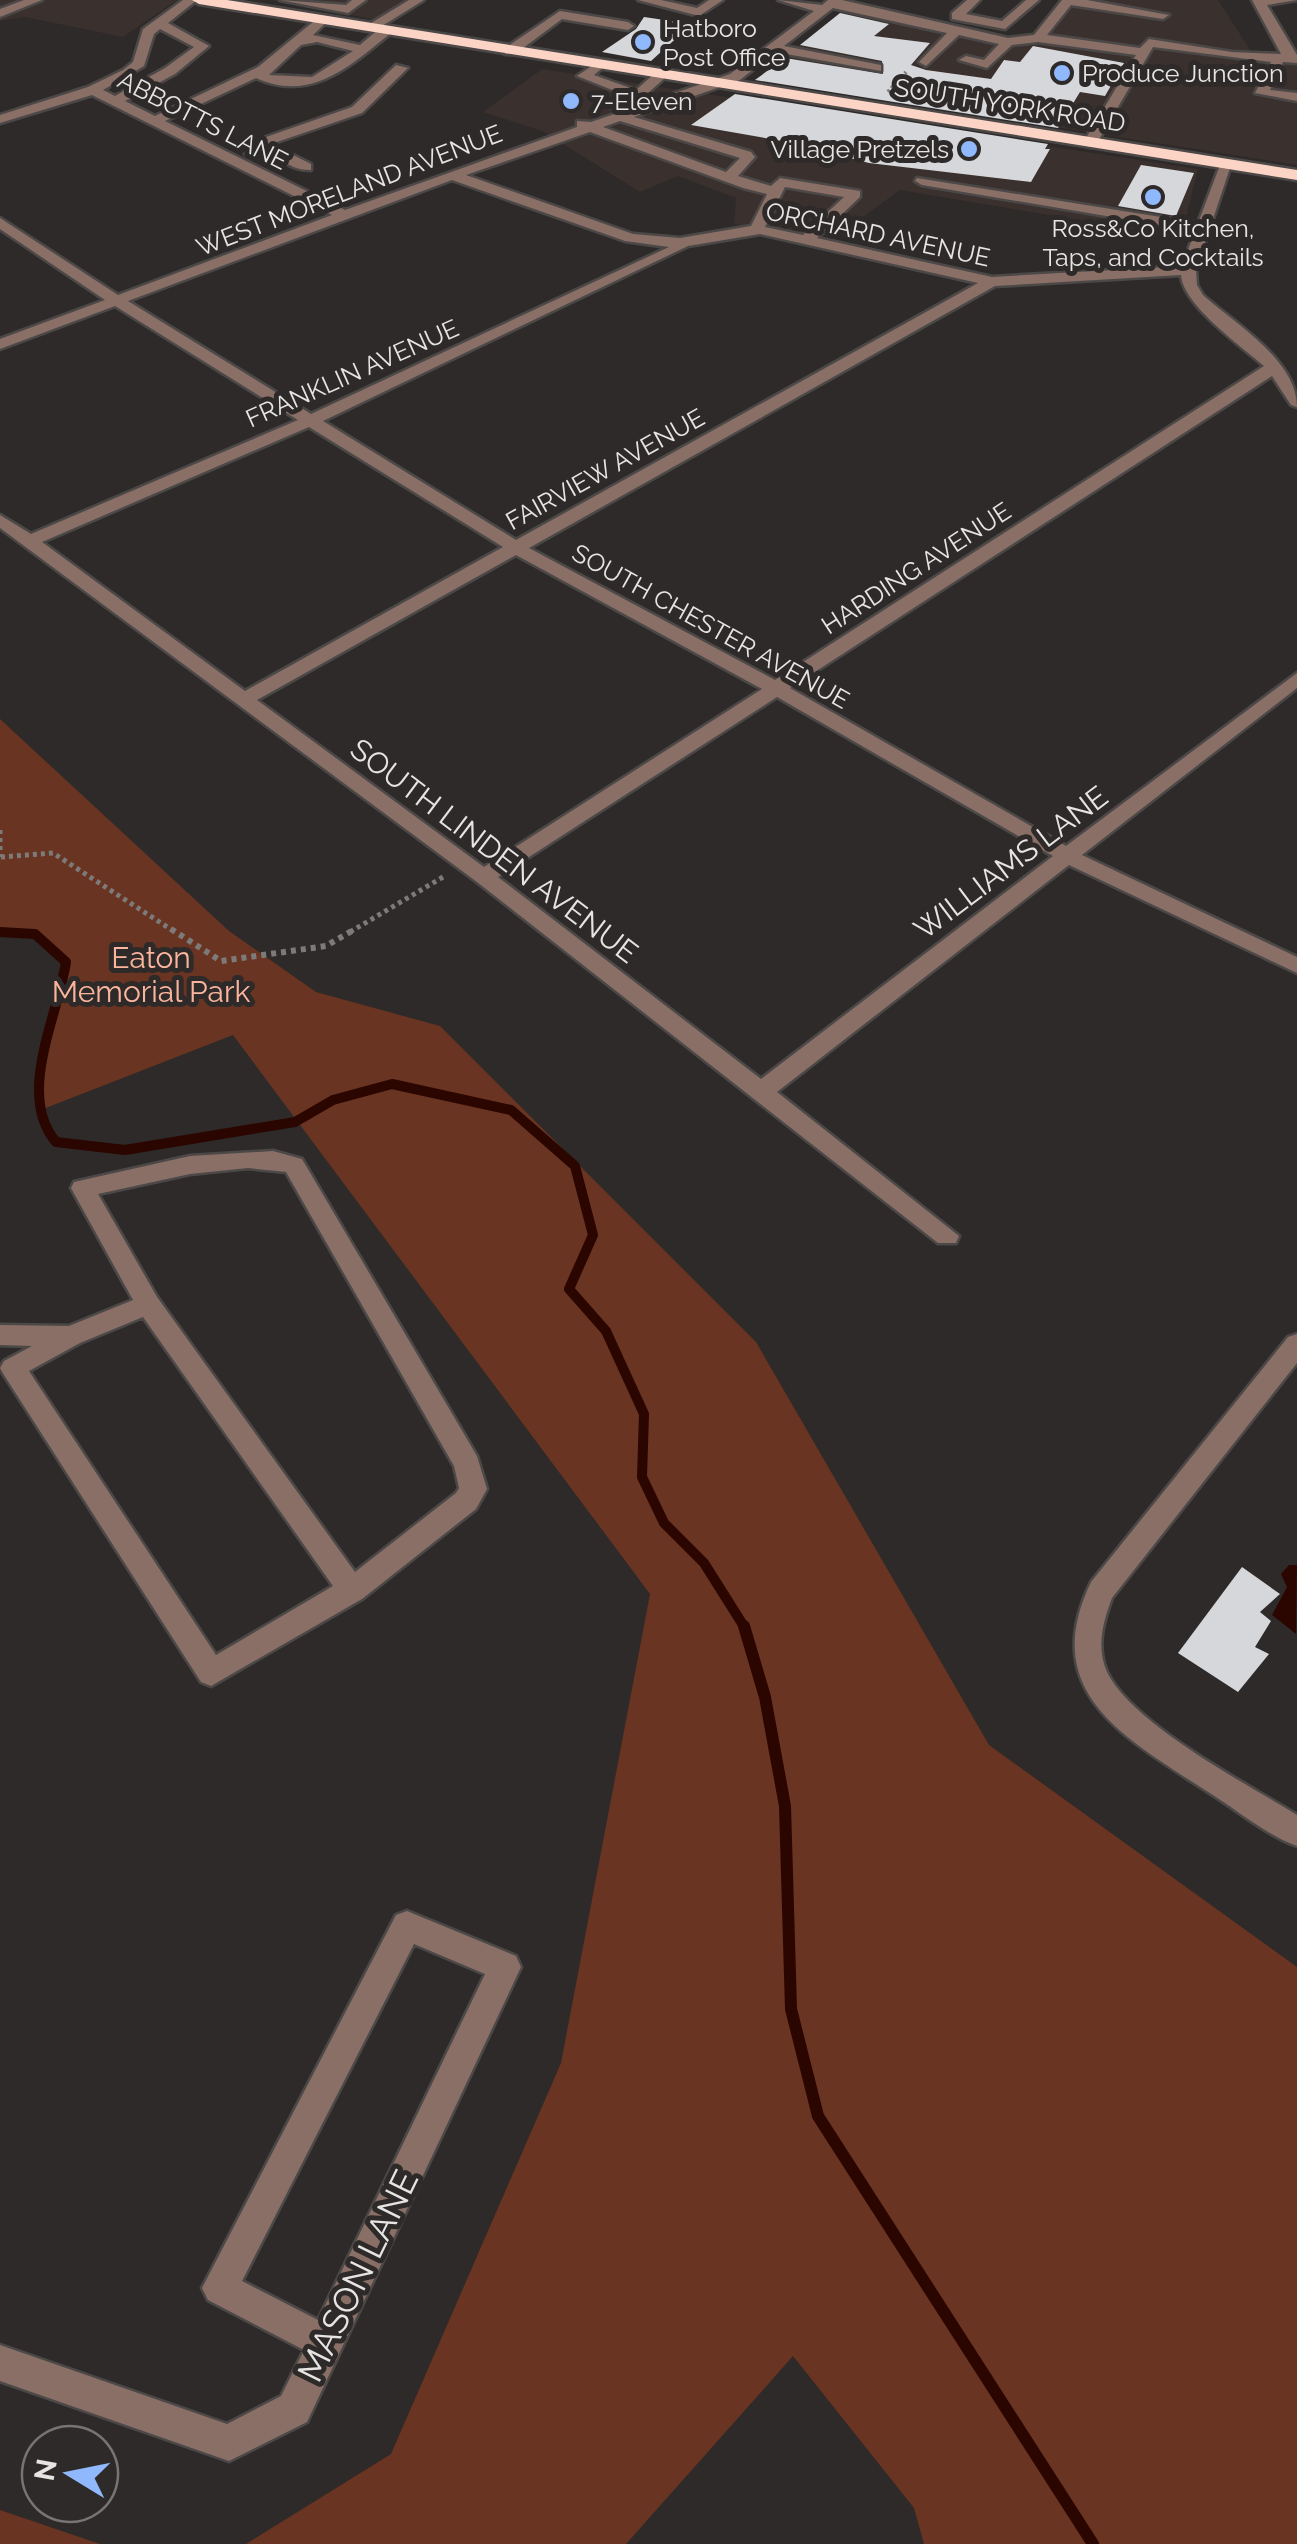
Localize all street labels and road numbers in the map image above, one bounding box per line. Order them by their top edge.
street label: ABBOTTS LANE [113,64,293,176]
street label: SOUTH YORK ROAD [892,72,1128,138]
street label: WEST MORELAND AVENUE [192,118,506,262]
street label: ORCHARD AVENUE [763,196,993,272]
street label: FRANKLIN AVENUE [241,313,463,433]
street label: FAIRVIEW AVENUE [500,402,710,536]
street label: HARDING AVENUE [816,496,1016,640]
street label: SOUTH CHESTER AVENUE [567,537,855,715]
street label: SOUTH LINDEN AVENUE [344,731,645,970]
street label: WILLIAMS LANE [907,779,1114,947]
street label: MASON LANE [289,2163,426,2388]

